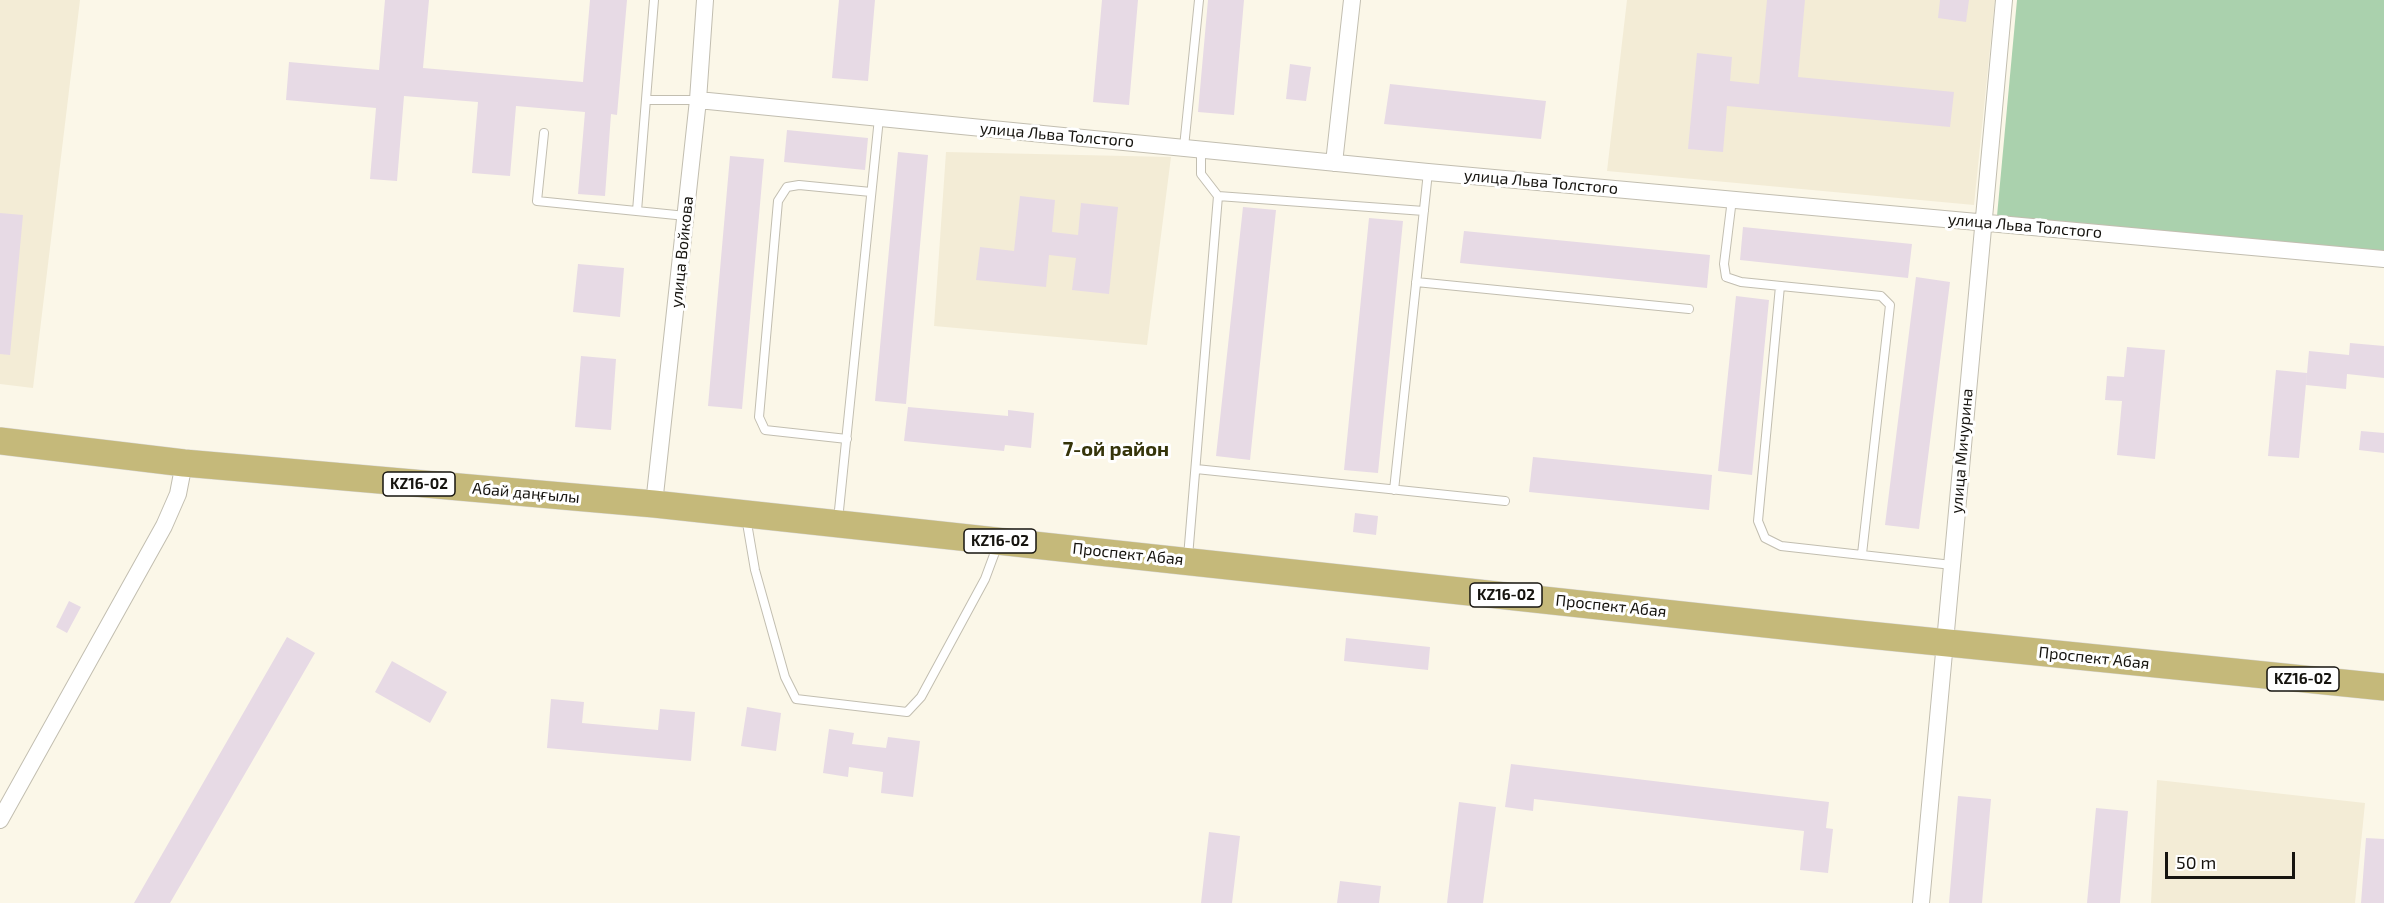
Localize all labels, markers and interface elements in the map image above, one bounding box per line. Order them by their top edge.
street label: улица Льва Толстого [979,119,1135,151]
street label: улица Льва Толстого [1463,166,1619,198]
street label: улица Войкова [667,195,697,309]
street label: улица Льва Толстого [1947,210,2103,242]
street label: улица Мичурина [1947,388,1977,514]
district label: 7-ой район [1063,437,1169,461]
road number: KZ16-02 [383,472,455,496]
street label: Абай даңғылы [471,479,581,507]
road number: KZ16-02 [964,529,1036,553]
street label: Проспект Абая [1072,539,1184,569]
road number: KZ16-02 [1470,583,1542,607]
street label: Проспект Абая [1555,591,1667,621]
street label: Проспект Абая [2038,643,2150,673]
road number: KZ16-02 [2267,667,2339,691]
scale bar [2168,840,2298,878]
text: 50 m [2176,851,2216,873]

